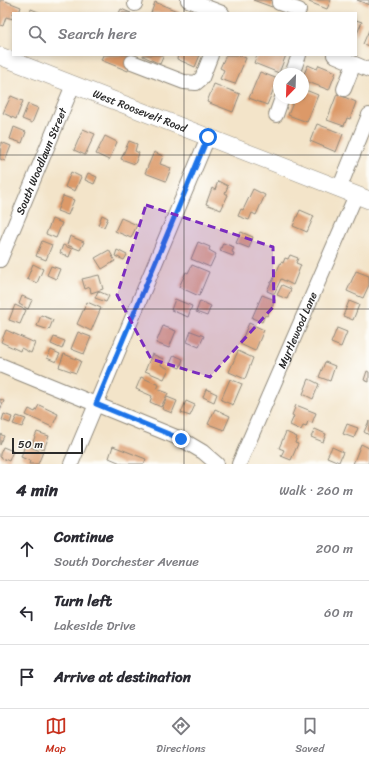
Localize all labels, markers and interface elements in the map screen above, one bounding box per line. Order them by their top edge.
search box [12,12,357,56]
text: Search here [58,21,137,47]
icon: search [26,23,48,45]
north arrow [273,68,309,104]
street label: West Roosevelt Road [90,84,190,138]
street label: South Woodlawn Street [11,104,73,218]
route start [199,128,217,146]
street label: Myrtlewood Lane [273,289,323,372]
route end [172,430,190,448]
text: 50 m [18,435,43,454]
scale bar [12,436,83,455]
text: 4 min [16,475,58,505]
text: Walk · 260 m [279,479,353,502]
text: Continue [54,524,114,550]
text: 200 m [316,537,353,560]
icon: ahead [16,538,38,560]
text: South Dorchester Avenue [54,550,199,573]
text: Turn left [54,588,112,614]
text: 60 m [324,601,353,624]
icon: left [16,602,38,624]
text: Lakeside Drive [54,614,136,637]
text: Arrive at destination [54,664,191,690]
icon: arrive [16,666,38,688]
tab: Map [45,715,67,758]
tab: Directions [156,715,206,758]
tab: Saved [295,715,324,758]

